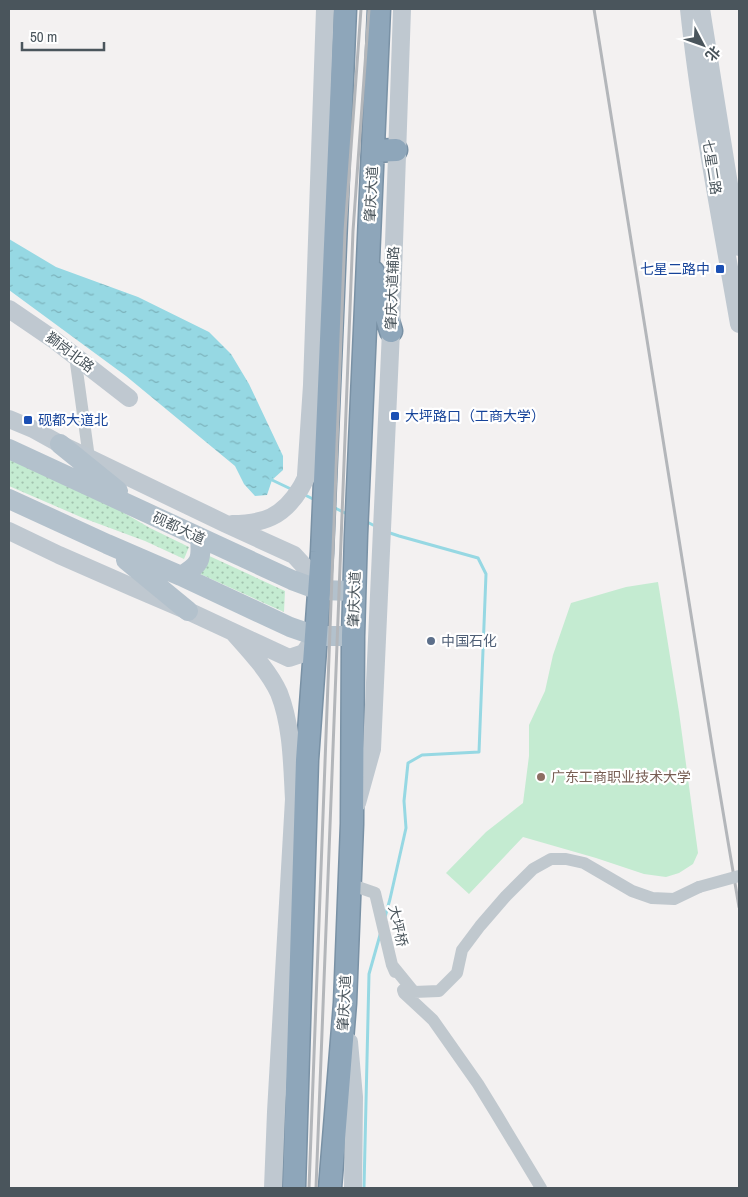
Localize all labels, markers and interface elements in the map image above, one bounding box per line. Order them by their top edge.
scale bar [22,20,105,52]
north arrow [678,20,728,70]
text: 50 m [30,26,57,47]
text: 北 [701,42,724,65]
street label: 七星二路 [699,138,725,196]
street label: 肇庆大道 [361,166,381,222]
street label: 肇庆大道辅路 [382,246,402,330]
place label: 七星二路中 [640,260,710,278]
marker: 七星二路中 [714,263,726,275]
street label: 獅岗北路 [42,328,98,376]
place label: 大坪路口（工商大学） [405,407,545,425]
marker: 大坪路口（工商大学） [389,410,401,422]
place label: 砚都大道北 [38,411,108,429]
marker: 砚都大道北 [22,414,34,426]
street label: 砚都大道 [150,508,208,548]
street label: 肇庆大道 [344,571,364,627]
place label: 中国石化 [441,632,497,650]
marker: 中国石化 [425,635,437,647]
place label: 广东工商职业技术大学 [551,768,691,786]
marker: 广东工商职业技术大学 [535,771,547,783]
street label: 大坪桥 [385,904,411,948]
street label: 肇庆大道 [334,975,354,1031]

